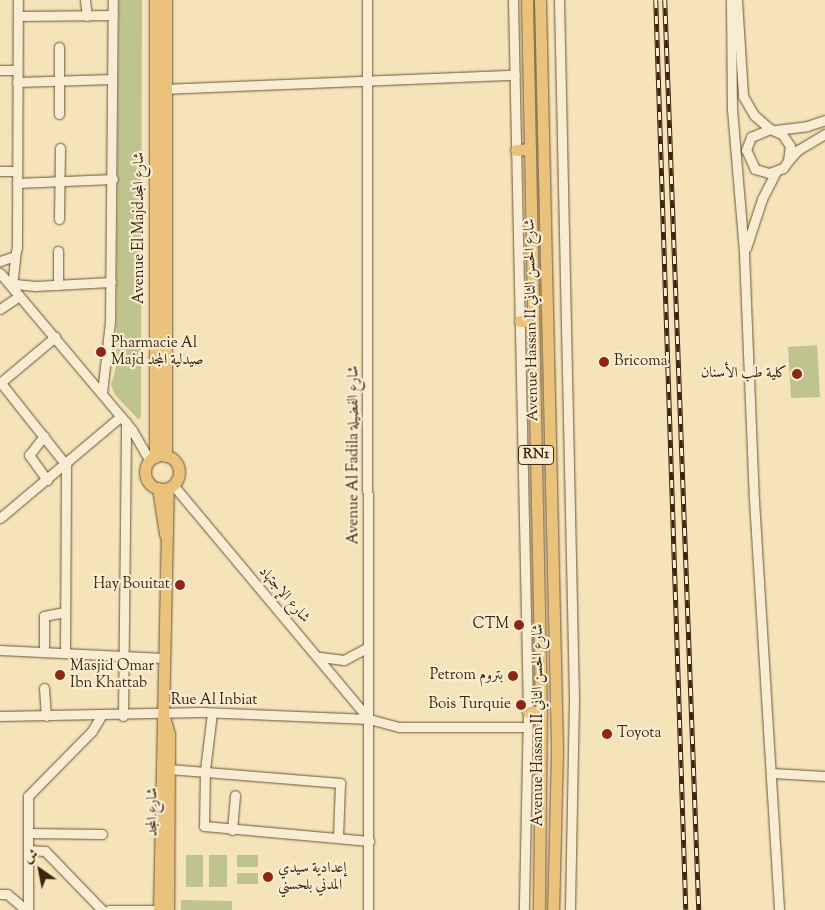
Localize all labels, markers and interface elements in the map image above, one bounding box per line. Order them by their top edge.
street label: Avenue El Majdشارع المجد [131,152,149,304]
street label: Avenue Hassan II شارع الحسن الثاني [521,218,543,422]
place label: Pharmacie Al Majd صيدلية المجد [111,334,204,369]
marker: Pharmacie Al Majd صيدلية المجد [95,346,107,358]
place label: Bricoma [614,353,668,371]
marker: Bricoma [598,356,610,368]
place label: كلية طب الأسنان [701,365,787,383]
street label: Avenue Al Fadila شارع الفضيلة [345,366,363,544]
marker: كلية طب الأسنان [791,368,803,380]
road number: RN1 [517,444,555,466]
street label: شارع الإجتهاد [255,563,313,627]
place label: Hay Bouitat [93,576,170,594]
marker: Hay Bouitat [174,579,186,591]
place label: CTM [473,616,509,634]
marker: CTM [513,619,525,631]
street label: Avenue Hassan II شارع الحسن الثاني [530,624,548,826]
place label: Masjid Omar Ibn Khattab [70,657,154,692]
place label: Petrom بتروم [430,667,503,685]
marker: Masjid Omar Ibn Khattab [54,669,66,681]
marker: Petrom بتروم [507,670,519,682]
street label: Rue Al Inbiat [171,692,257,710]
place label: Bois Turquie [428,696,511,714]
marker: Bois Turquie [515,699,527,711]
place label: Toyota [617,725,661,743]
marker: Toyota [601,728,613,740]
street label: شارع المجد [144,787,162,837]
north arrow [15,845,65,895]
text: ش [21,845,43,870]
place label: إعدادية سيدي المدني بلحسني [278,859,347,894]
marker: إعدادية سيدي المدني بلحسني [262,871,274,883]

